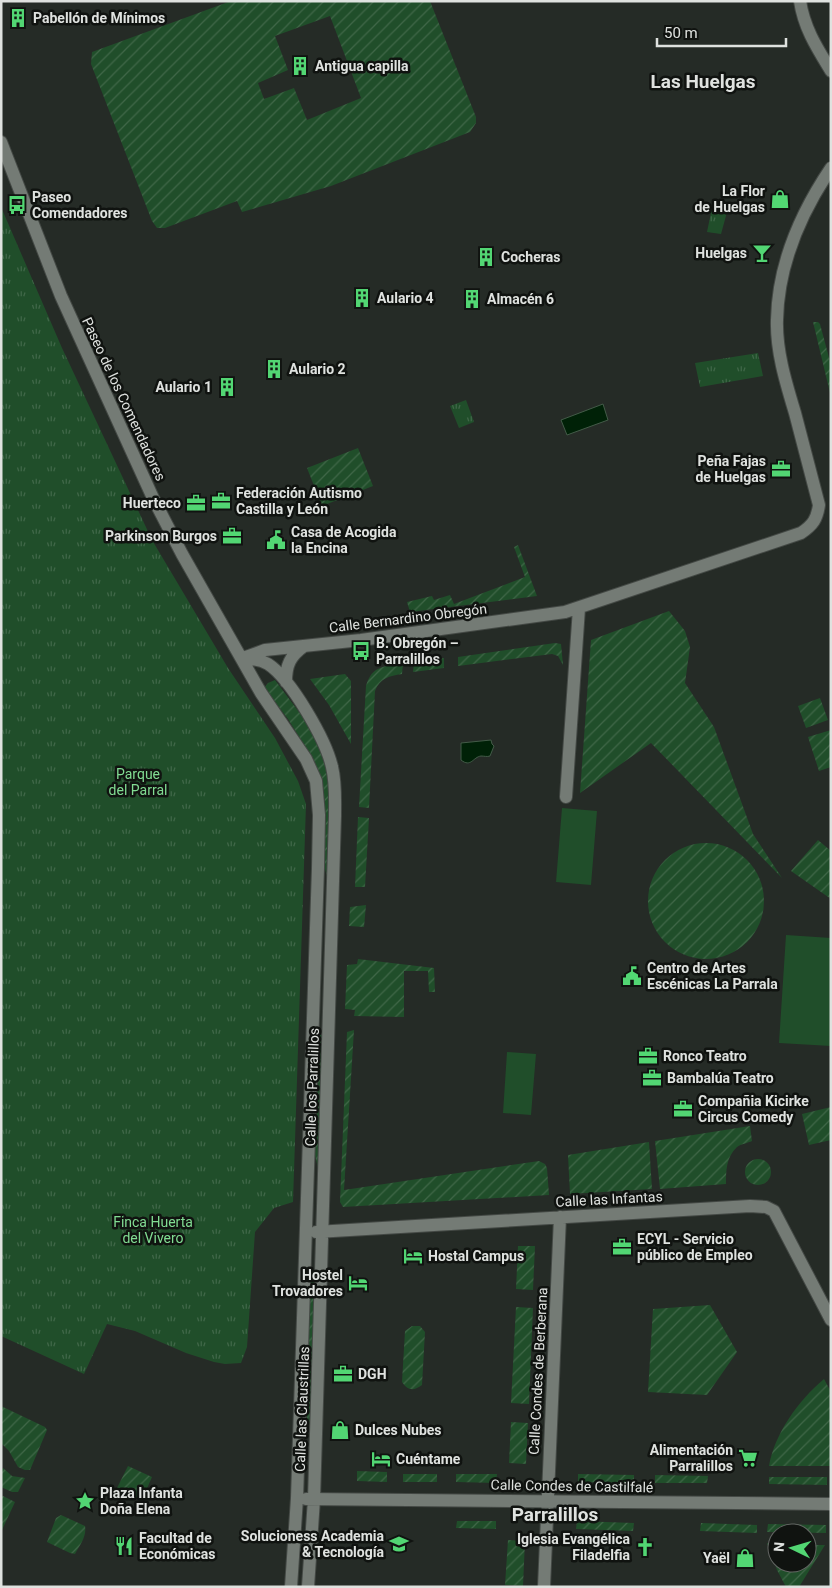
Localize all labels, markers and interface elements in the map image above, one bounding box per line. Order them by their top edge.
building icon: Pabellón de Mínimos [7,7,29,29]
place label: Pabellón de Mínimos [33,10,165,26]
scale bar [657,15,786,47]
text: 50 m [664,24,698,42]
building icon: Antigua capilla [289,55,311,77]
place label: Antigua capilla [315,58,409,74]
district label: Las Huelgas [650,70,756,93]
place label: La Flor de Huelgas [694,183,765,215]
shop icon: La Flor de Huelgas [769,188,791,210]
place label: Paseo Comendadores [32,189,128,221]
bus stop icon: Paseo Comendadores [6,194,28,216]
bar icon: Huelgas [751,242,773,264]
place label: Huelgas [695,245,747,261]
building icon: Cocheras [475,246,497,268]
place label: Cocheras [501,249,560,265]
building icon: Aulario 4 [351,287,373,309]
building icon: Almacén 6 [461,288,483,310]
place label: Aulario 4 [377,290,434,306]
place label: Almacén 6 [487,291,554,307]
street label: Paseo de los Comendadores [79,315,169,483]
building icon: Aulario 2 [263,358,285,380]
place label: Aulario 2 [289,361,346,377]
building icon: Aulario 1 [216,376,238,398]
place label: Aulario 1 [155,379,212,395]
place label: Peña Fajas de Huelgas [695,453,766,485]
office icon: Peña Fajas de Huelgas [770,458,792,480]
place label: Federación Autismo Castilla y León [236,485,362,517]
office icon: Federación Autismo Castilla y León [210,490,232,512]
office icon: Huerteco [185,492,207,514]
place label: Huerteco [123,495,181,511]
place label: Casa de Acogida la Encina [291,524,397,556]
office icon: Parkinson Burgos [221,525,243,547]
place label: Parkinson Burgos [105,528,217,544]
public building icon: Casa de Acogida la Encina [265,529,287,551]
street label: Calle Bernardino Obregón [328,600,488,636]
place label: B. Obregón – Parralillos [376,635,459,667]
bus stop icon: B. Obregón – Parralillos [350,640,372,662]
park label: Parque del Parral [109,766,167,798]
place label: Centro de Artes Escénicas La Parrala [647,960,778,992]
public building icon: Centro de Artes Escénicas La Parrala [621,965,643,987]
street label: Calle los Parralillos [302,1027,322,1147]
office icon: Ronco Teatro [637,1045,659,1067]
place label: Ronco Teatro [663,1048,747,1064]
office icon: Bambalúa Teatro [641,1067,663,1089]
place label: Bambalúa Teatro [667,1070,774,1086]
place label: Compañia Kicirke Circus Comedy [698,1093,809,1125]
office icon: Compañia Kicirke Circus Comedy [672,1098,694,1120]
street label: Calle las Infantas [555,1188,663,1210]
park label: Finca Huerta del Vivero [113,1214,193,1246]
place label: ECYL - Servicio público de Empleo [637,1231,753,1263]
office icon: ECYL - Servicio público de Empleo [611,1236,633,1258]
hotel icon: Hostal Campus [402,1245,424,1267]
place label: Hostal Campus [428,1248,524,1264]
place label: Hostel Trovadores [272,1267,343,1299]
hotel icon: Hostel Trovadores [347,1272,369,1294]
street label: Calle Condes de Berberana [526,1287,550,1455]
street label: Calle las Claustrillas [292,1346,312,1472]
office icon: DGH [332,1363,354,1385]
place label: DGH [358,1366,387,1382]
shop icon: Dulces Nubes [329,1419,351,1441]
place label: Dulces Nubes [355,1422,442,1438]
place label: Alimentación Parralillos [650,1442,733,1474]
supermarket icon: Alimentación Parralillos [737,1447,759,1469]
hotel icon: Cuéntame [370,1448,392,1470]
place label: Cuéntame [396,1451,461,1467]
street label: Calle Condes de Castilfalé [491,1477,653,1495]
place label: Plaza Infanta Doña Elena [100,1485,183,1517]
place icon: Plaza Infanta Doña Elena [74,1490,96,1512]
district label: Parralillos [512,1503,599,1526]
north arrow [767,1523,817,1573]
place label: Solucioness Academia & Tecnología [241,1528,385,1560]
place label: Facultad de Económicas [139,1530,216,1562]
place label: Iglesia Evangélica Filadelfia [517,1531,631,1563]
school or university icon: Solucioness Academia & Tecnología [388,1533,410,1555]
restaurant icon: Facultad de Económicas [113,1535,135,1557]
church icon: Iglesia Evangélica Filadelfia [634,1536,656,1558]
text: N [771,1541,787,1552]
shop icon: Yaël [734,1547,756,1569]
place label: Yaël [703,1550,730,1566]

